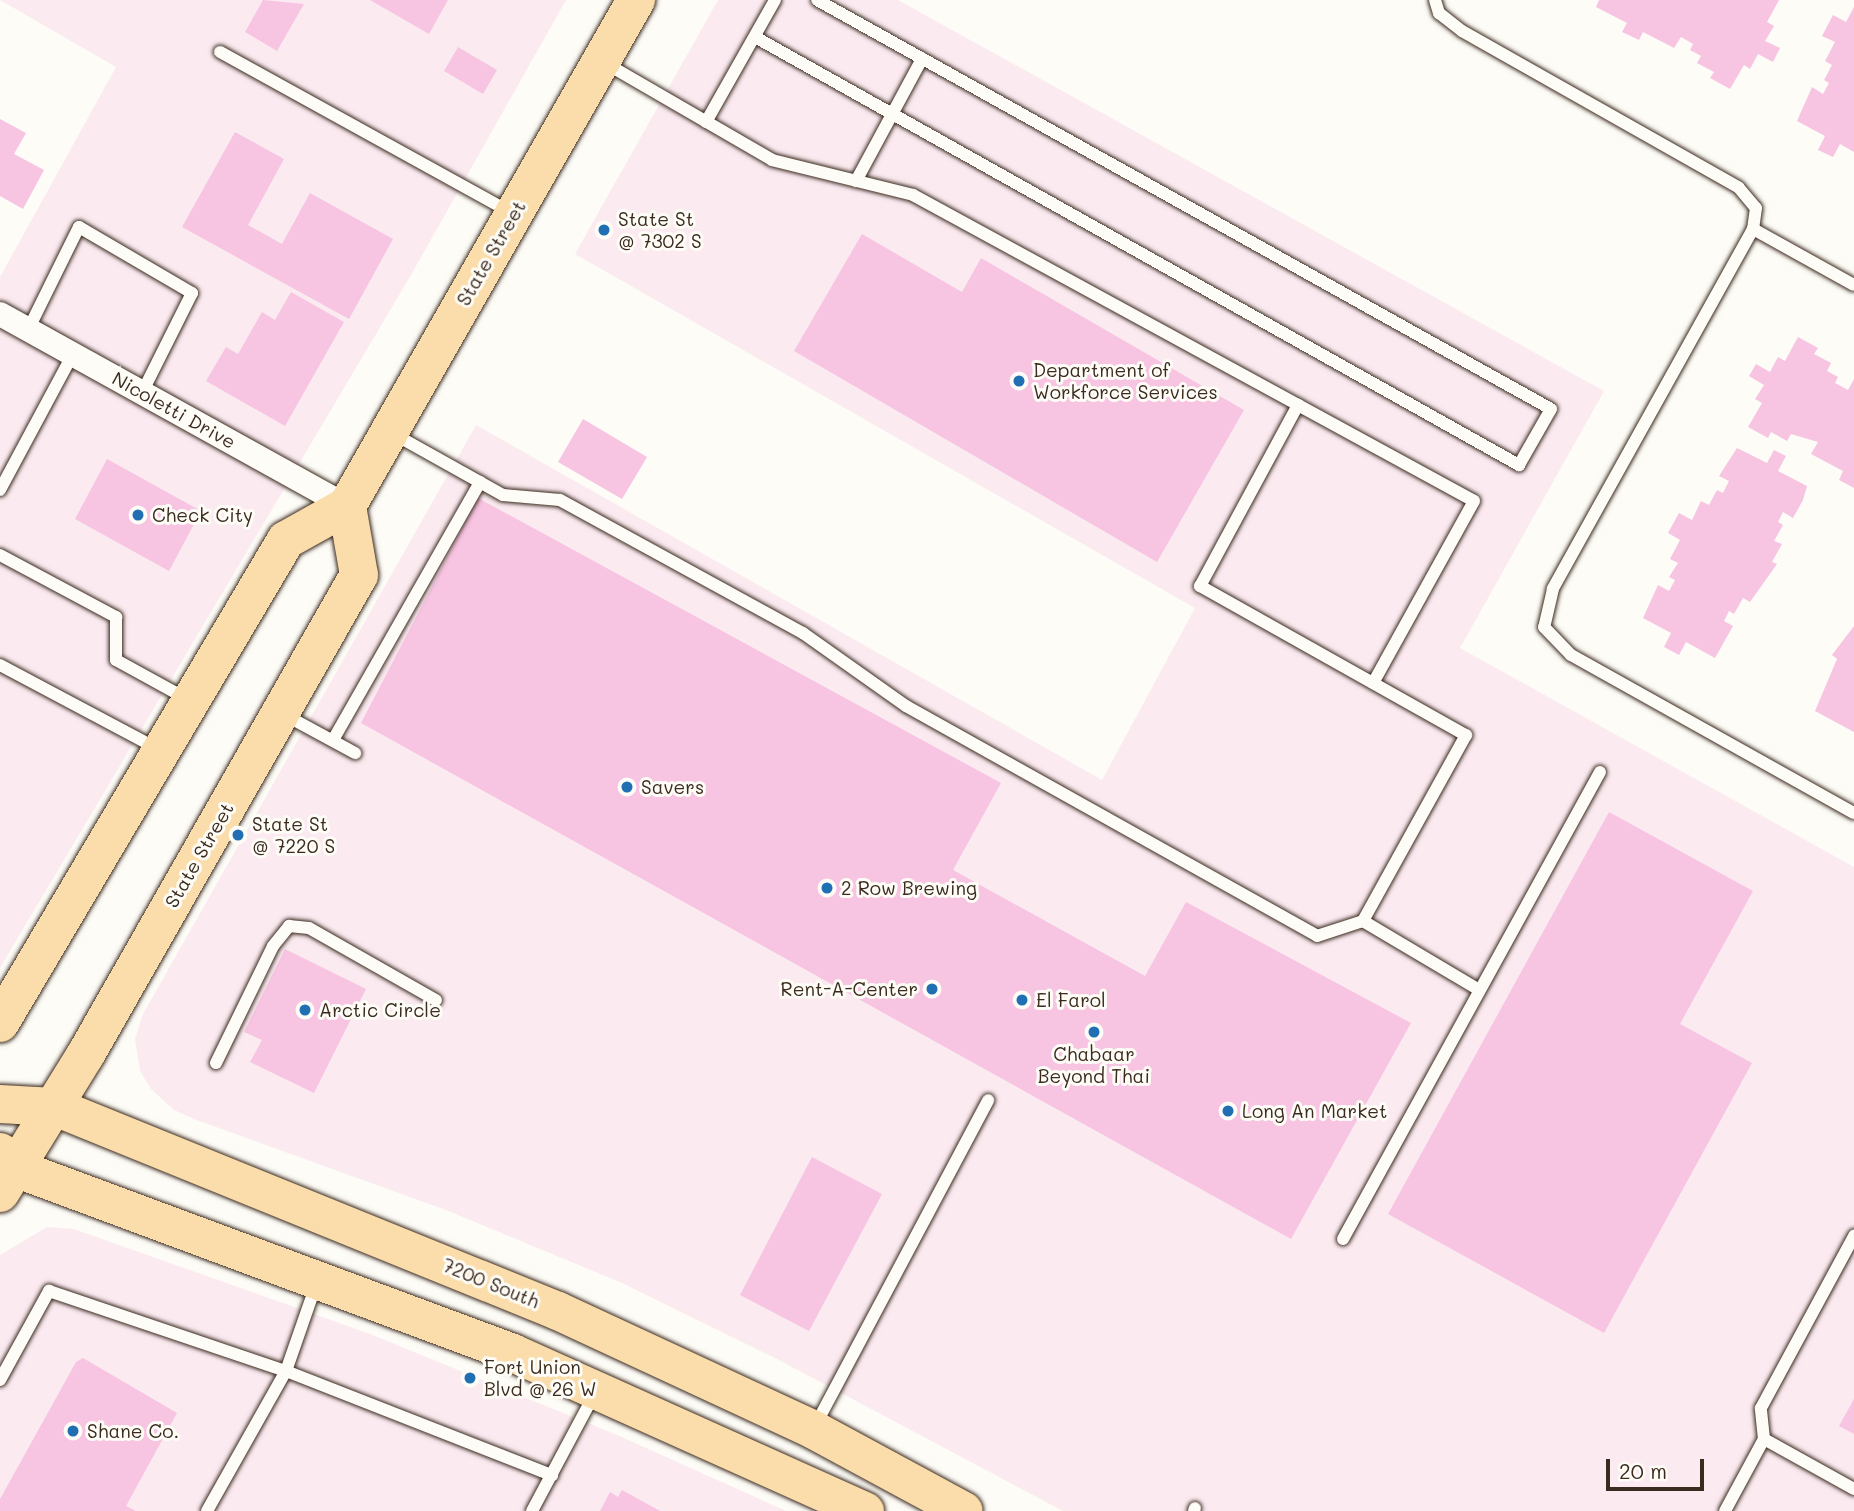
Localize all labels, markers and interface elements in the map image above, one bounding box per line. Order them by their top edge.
street label: State Street [452,196,530,310]
place label: State St @ 7302 S [618,208,702,252]
marker: State St @ 7302 S [596,222,612,238]
place label: Department of Workforce Services [1033,359,1218,403]
street label: Nicoletti Drive [108,367,240,453]
marker: Department of Workforce Services [1011,373,1027,389]
place label: Check City [152,504,253,526]
marker: Check City [130,507,146,523]
place label: Savers [641,776,704,798]
marker: Savers [619,779,635,795]
street label: State Street [160,798,238,912]
place label: State St @ 7220 S [252,813,335,857]
marker: State St @ 7220 S [230,827,246,843]
place label: 2 Row Brewing [841,877,977,899]
marker: 2 Row Brewing [819,880,835,896]
place label: Rent-A-Center [780,978,918,1000]
marker: Rent-A-Center [924,981,940,997]
place label: El Farol [1036,989,1106,1011]
marker: El Farol [1014,992,1030,1008]
place label: Arctic Circle [319,999,441,1021]
marker: Arctic Circle [297,1002,313,1018]
marker: Chabaar Beyond Thai [1086,1024,1102,1040]
place label: Chabaar Beyond Thai [1038,1043,1150,1087]
place label: Long An Market [1242,1100,1387,1122]
marker: Long An Market [1220,1103,1236,1119]
street label: 7200 South [439,1253,543,1313]
place label: Fort Union Blvd @ 26 W [484,1356,596,1400]
marker: Fort Union Blvd @ 26 W [462,1370,478,1386]
place label: Shane Co. [87,1420,179,1442]
marker: Shane Co. [65,1423,81,1439]
scale bar [1609,1444,1707,1488]
text: 20 m [1619,1457,1667,1484]

